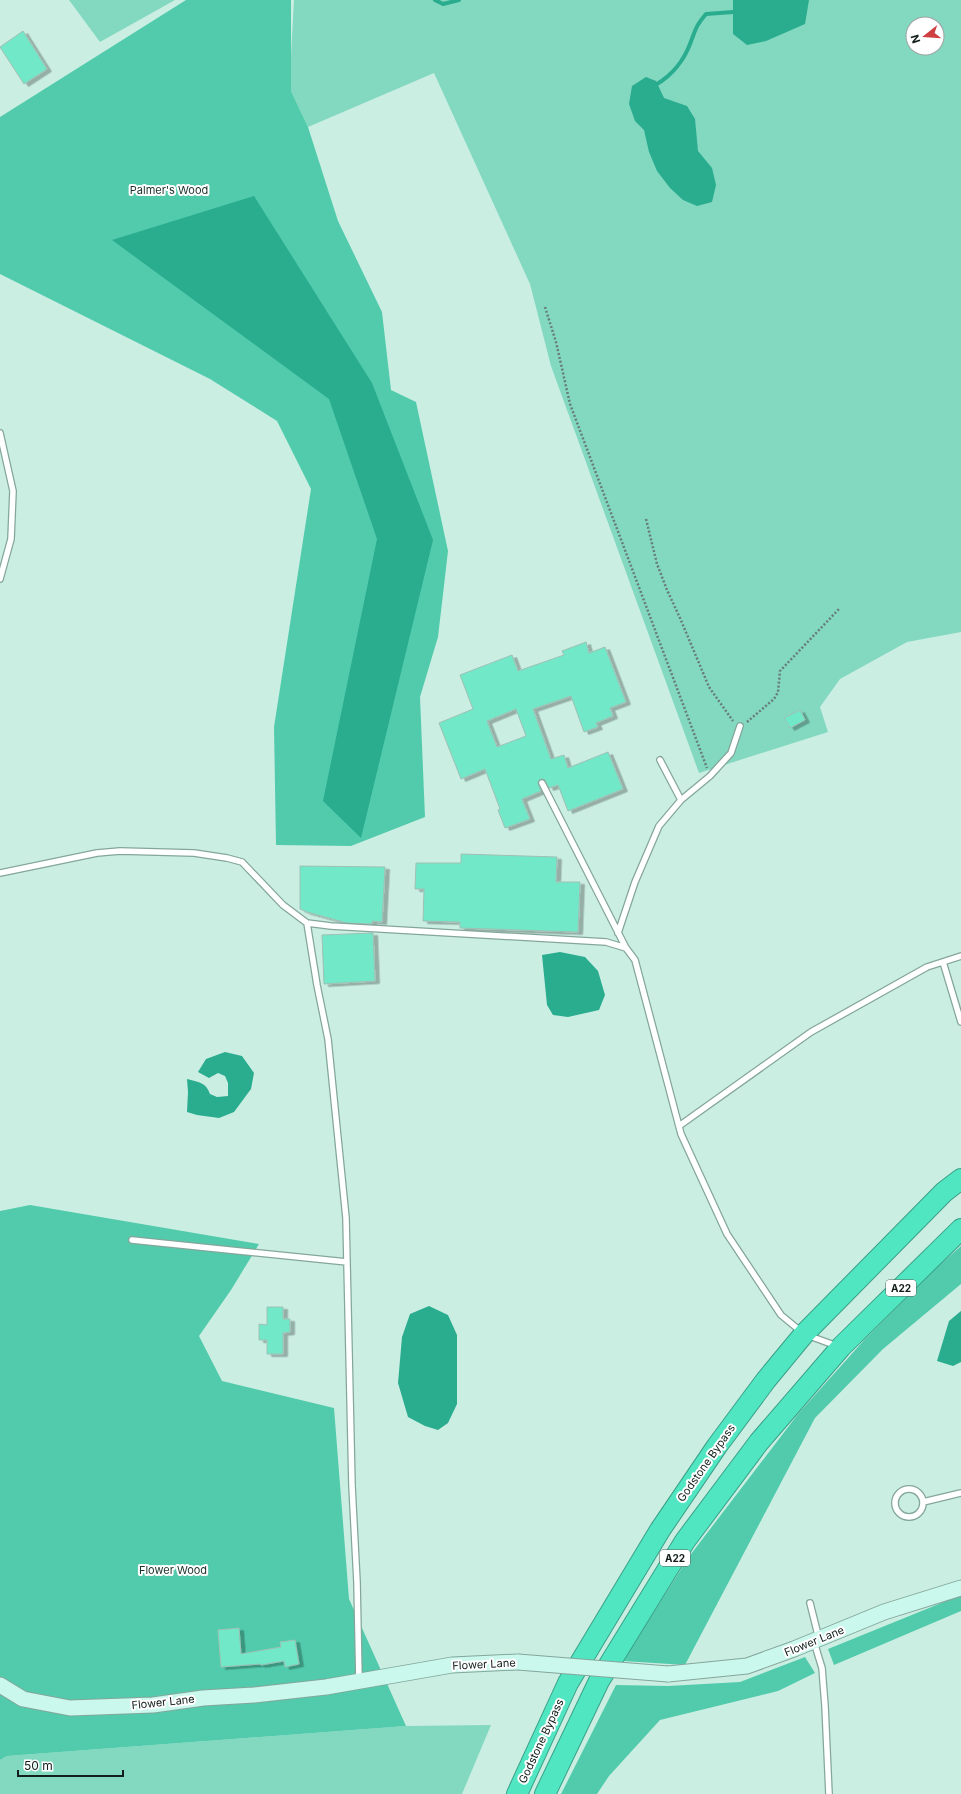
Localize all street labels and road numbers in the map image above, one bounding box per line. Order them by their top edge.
road number: A22 [886,1280,916,1296]
street label: Godstone Bypass [674,1421,738,1504]
road number: A22 [660,1550,690,1566]
street label: Flower Lane [782,1623,846,1659]
street label: Flower Lane [452,1655,516,1673]
street label: Flower Lane [131,1692,195,1712]
street label: Godstone Bypass [515,1696,567,1785]

